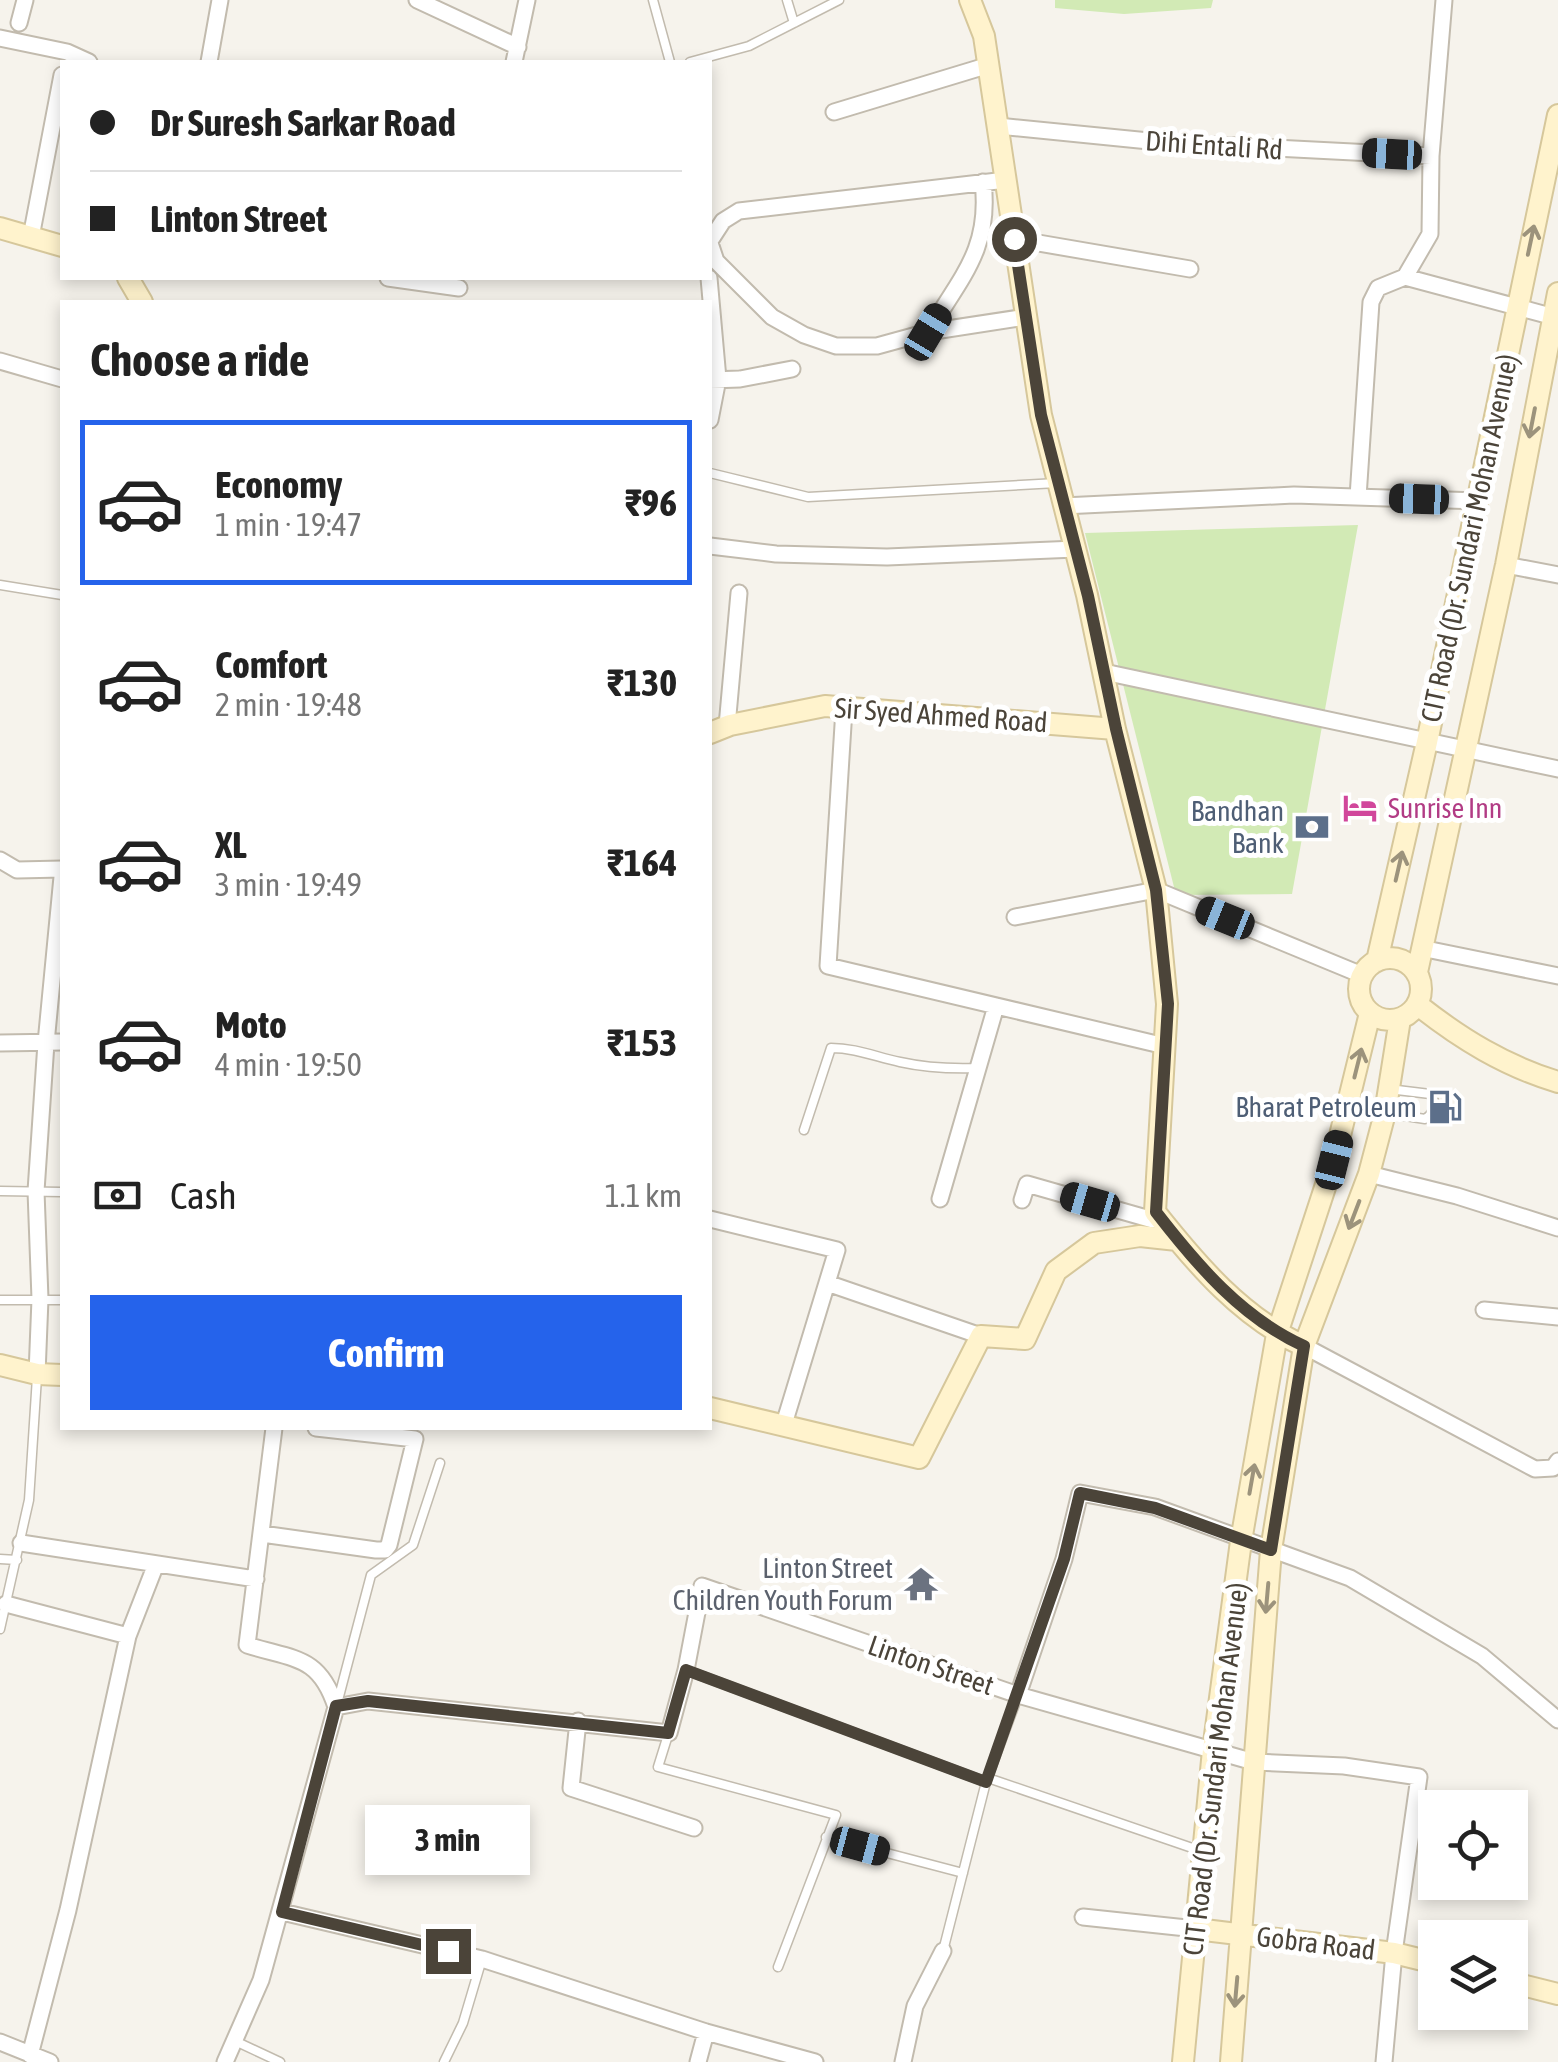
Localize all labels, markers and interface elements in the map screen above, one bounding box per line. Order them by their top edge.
text: Dr Suresh Sarkar Road [150,101,456,144]
street label: Dihi Entali Rd [1144,124,1284,166]
car [1361,137,1423,171]
text: Linton Street [150,197,327,240]
route start [992,217,1037,262]
one-way arrow [1523,224,1541,256]
car [900,299,956,365]
text: Choose a ride [90,334,309,386]
street label: CIT Road (Dr. Sundari Mohan Avenue) [1414,351,1524,725]
one-way arrow [1522,407,1541,439]
icon: car [95,458,185,548]
text: Economy [215,463,342,506]
text: ₹96 [625,481,677,524]
car [1388,483,1450,515]
text: 1 min · 19:47 [215,506,362,543]
icon: car [95,638,185,728]
text: Comfort [215,643,327,686]
text: ₹130 [607,661,677,704]
text: 2 min · 19:48 [215,686,362,723]
street label: Sir Syed Ahmed Road [833,692,1049,738]
hotel icon: Sunrise Inn [1341,789,1379,827]
place label: Sunrise Inn [1388,792,1502,824]
place label: Bandhan Bank [1191,795,1284,859]
bank icon: Bandhan Bank [1293,808,1331,846]
icon: car [95,818,185,908]
text: XL [215,823,247,866]
text: ₹164 [607,841,677,884]
one-way arrow [1391,851,1409,883]
text: 3 min · 19:49 [215,866,362,903]
car [1192,893,1258,943]
icon: car [95,998,185,1088]
text: Moto [215,1003,287,1046]
text: ₹153 [607,1021,677,1064]
text: 4 min · 19:50 [215,1046,362,1083]
one-way arrow [1350,1048,1368,1080]
fuel station icon: Bharat Petroleum [1426,1088,1464,1126]
place label: Bharat Petroleum [1235,1091,1417,1123]
car [1312,1127,1356,1193]
icon: cash [90,1168,145,1223]
text: Cash [170,1174,237,1217]
text: 1.1 km [605,1177,682,1214]
car [1057,1179,1123,1225]
one-way arrow [1344,1199,1362,1230]
button: Confirm [90,1295,682,1410]
one-way arrow [1243,1463,1262,1496]
place label: Linton Street Children Youth Forum [673,1552,893,1616]
temple icon: Linton Street Children Youth Forum [902,1565,940,1603]
street label: CIT Road (Dr. Sundari Mohan Avenue) [1176,1581,1254,1957]
one-way arrow [1257,1582,1276,1614]
street label: Linton Street [864,1629,998,1701]
map controls [1418,1790,1528,2030]
button: locate [1418,1790,1528,1900]
callout: 3 min [366,1806,530,1876]
text: 3 min [415,1821,480,1858]
car [827,1824,893,1868]
street label: Gobra Road [1255,1920,1377,1966]
button: layers [1418,1920,1528,2030]
route end [426,1929,471,1974]
one-way arrow [1227,1976,1246,2008]

